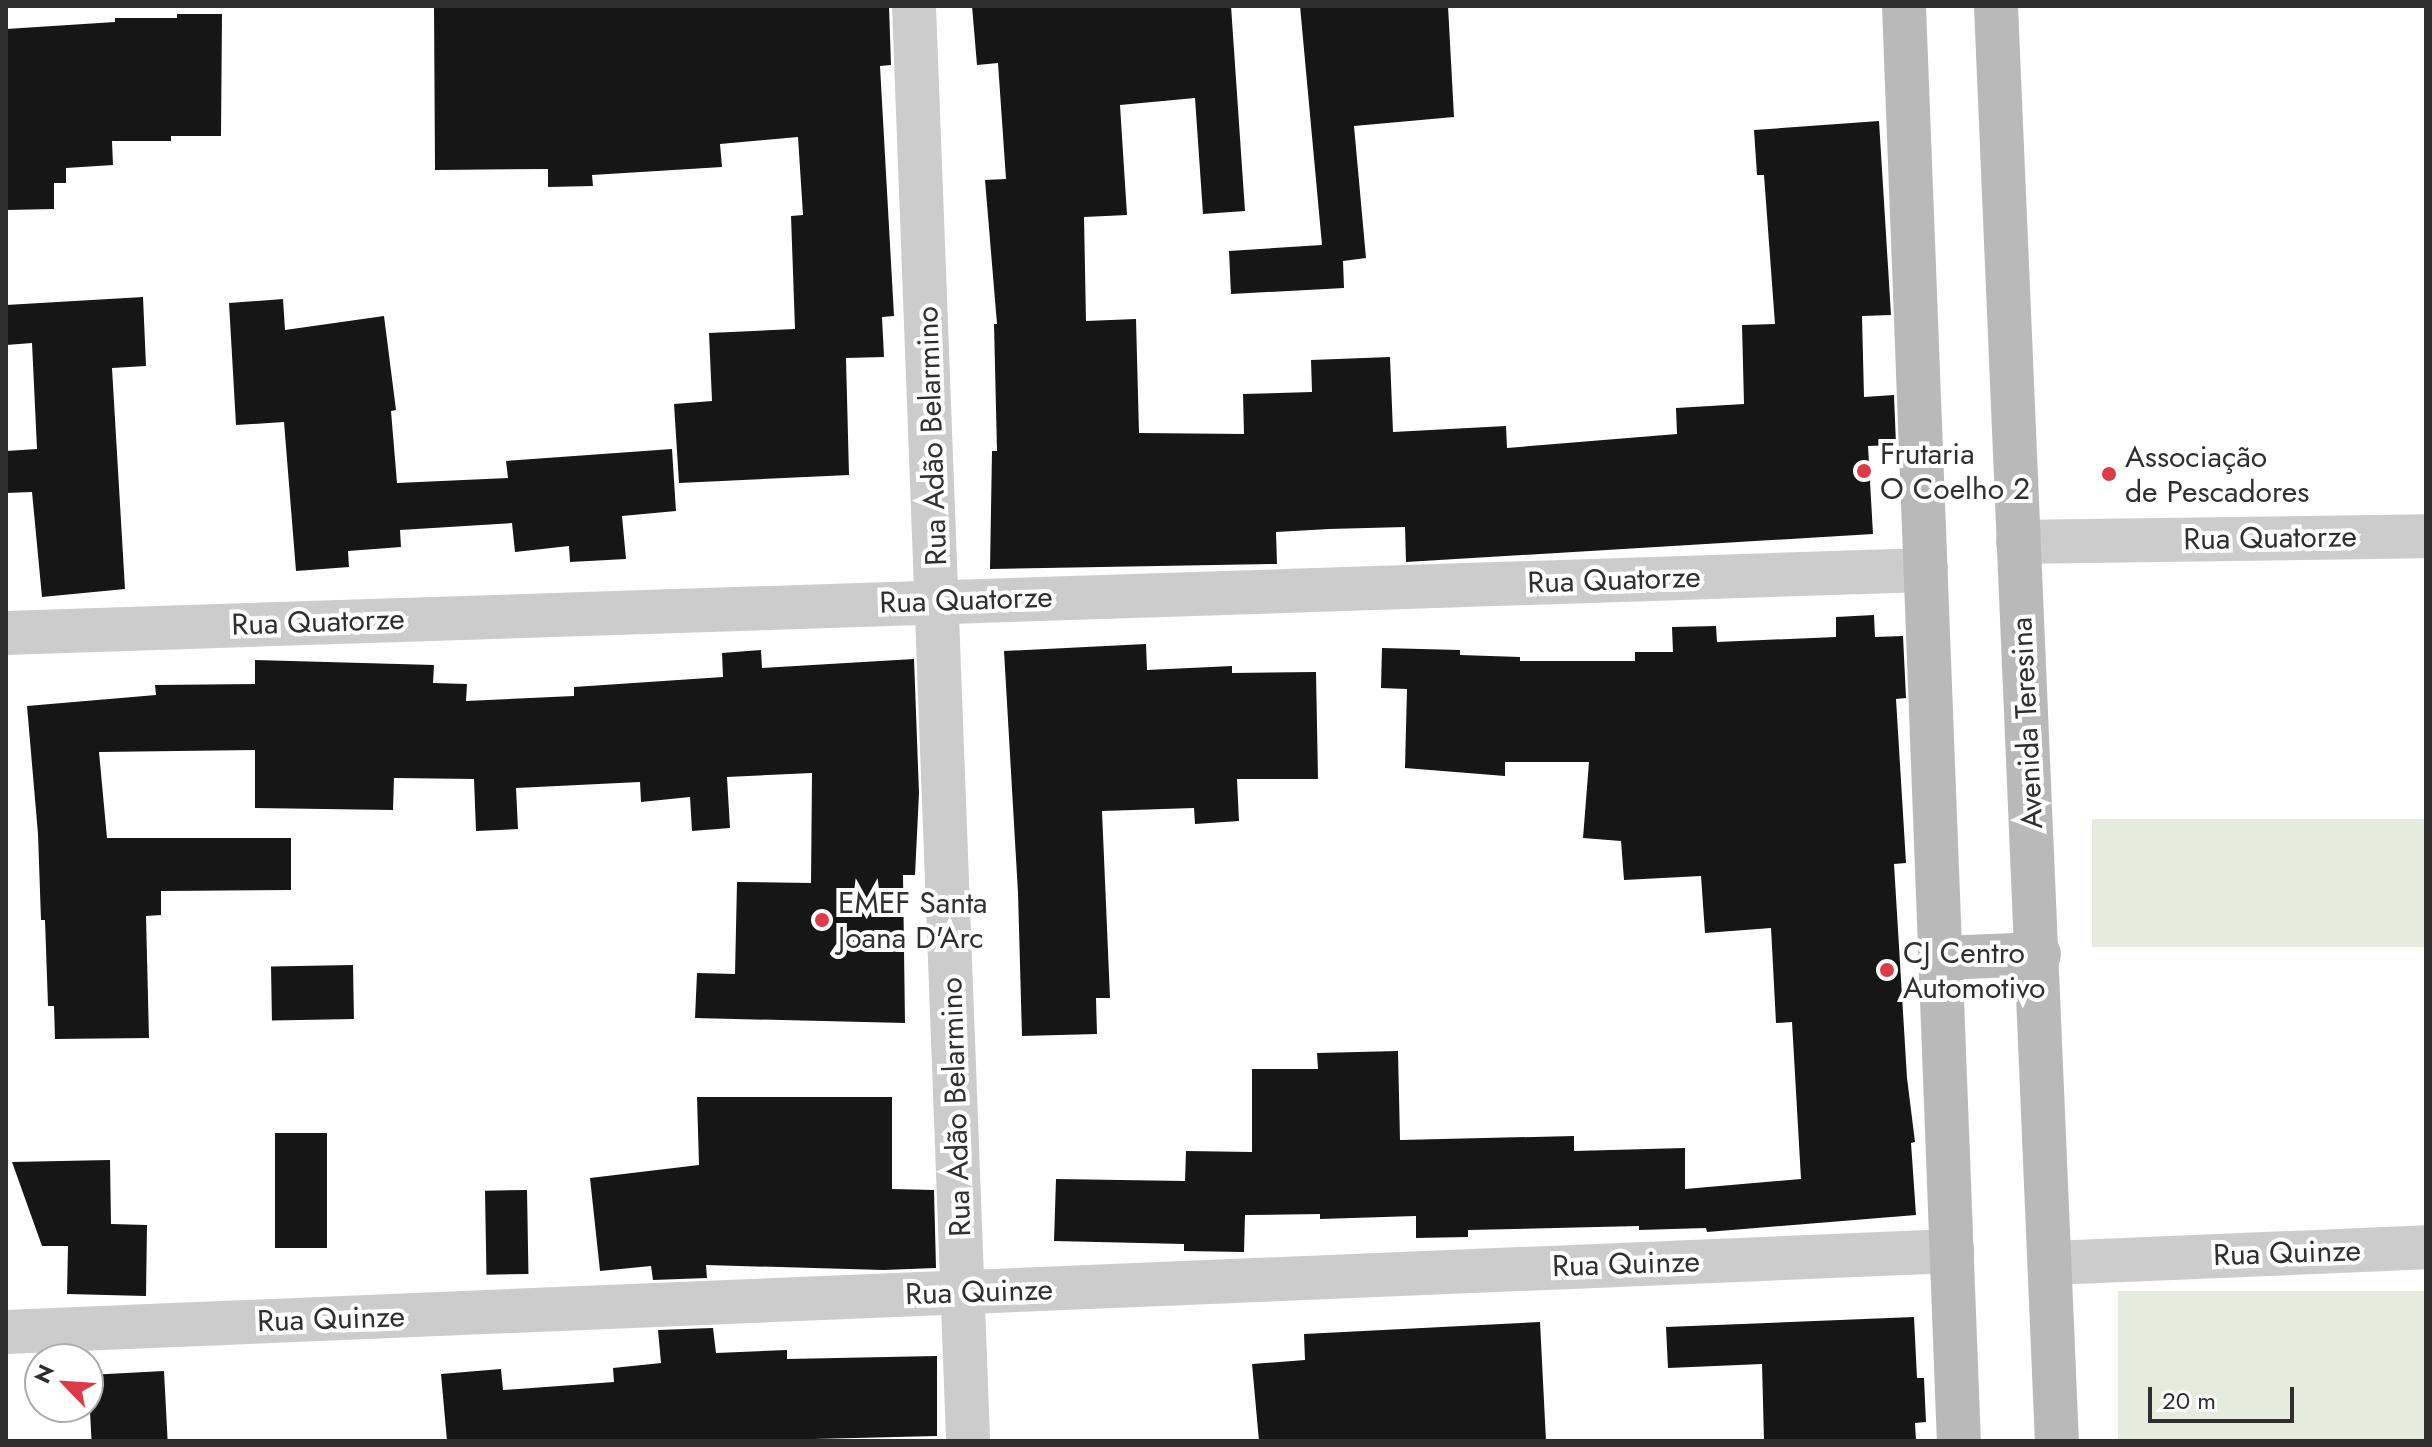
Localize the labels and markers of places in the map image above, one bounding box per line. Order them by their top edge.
place label: Frutaria O Coelho 2 [1880,436,2030,506]
place label: Associação de Pescadores [2125,439,2309,510]
marker: Frutaria O Coelho 2 [1855,462,1873,480]
marker: Associação de Pescadores [2100,465,2118,483]
place label: EMEF Santa Joana D'Arc [838,885,988,956]
marker: EMEF Santa Joana D'Arc [813,911,831,929]
place label: CJ Centro Automotivo [1903,935,2045,1006]
marker: CJ Centro Automotivo [1878,961,1896,979]

